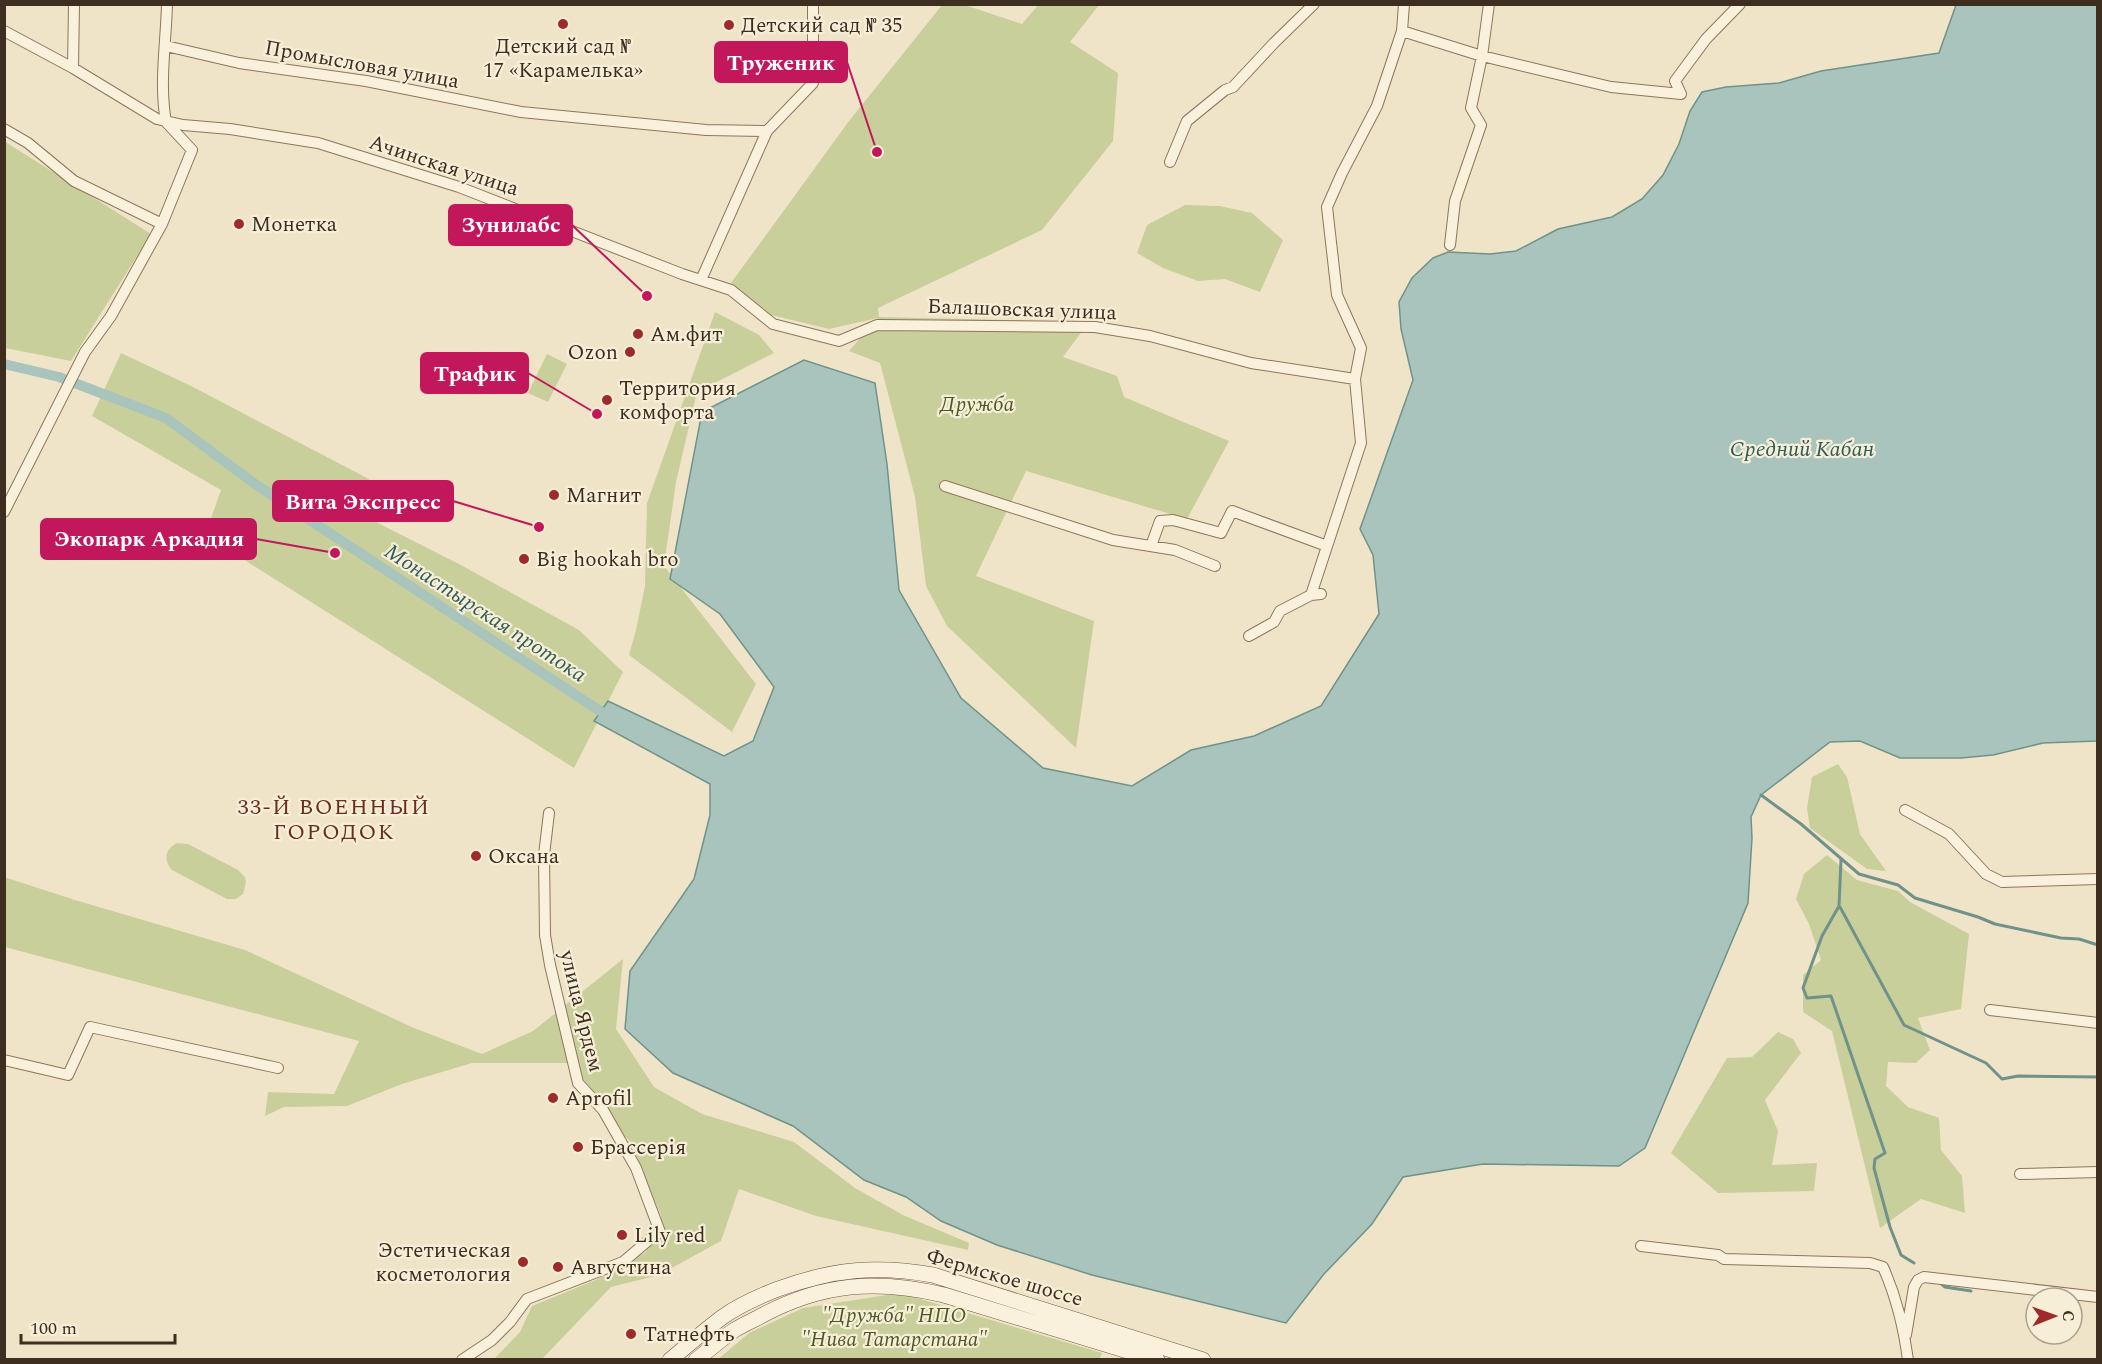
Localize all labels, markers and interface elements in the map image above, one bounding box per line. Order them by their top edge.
place label: Детский сад № 35 [741,10,903,42]
marker: Детский сад № 17 «Карамелька» [556,17,570,31]
marker: Детский сад № 35 [722,18,736,32]
place label: Детский сад № 17 «Карамелька» [483,31,643,87]
street label: Промысловая улица [262,32,462,98]
callout: Труженик [715,42,847,82]
text: Труженик [727,47,836,80]
street label: Ачинская улица [365,127,523,205]
callout: Зунилабс [449,205,572,245]
place label: Монетка [251,209,338,241]
text: Зунилабс [461,209,561,242]
marker: Монетка [232,217,246,231]
street label: Балашовская улица [927,291,1118,329]
place label: Ам.фит [650,319,723,351]
marker: Ам.фит [631,327,645,341]
place label: Ozon [568,337,618,369]
marker: Ozon [623,345,637,359]
callout: Трафик [421,353,528,393]
text: Трафик [434,358,517,391]
place label: Территория комфорта [619,373,736,429]
park label: Дружба [939,389,1015,421]
marker: Территория комфорта [600,393,614,407]
water label: Средний Кабан [1730,433,1875,466]
place label: Магнит [566,480,641,512]
callout: Вита Экспресс [273,481,453,521]
text: Вита Экспресс [285,486,441,519]
marker: Магнит [547,488,561,502]
callout: Экопарк Аркадия [41,519,256,559]
text: Экопарк Аркадия [54,523,244,556]
water label: Монастырская протока [378,535,593,691]
place label: Big hookah bro [536,544,679,576]
marker: Big hookah bro [517,552,531,566]
district label: 33-Й ВОЕННЫЙ ГОРОДОК [238,791,430,849]
place label: Оксана [488,841,560,873]
marker: Оксана [469,849,483,863]
street label: улица Ярдем [550,946,612,1076]
place label: Aprofil [565,1083,632,1115]
marker: Aprofil [546,1091,560,1105]
place label: Брассерiя [590,1132,686,1164]
marker: Брассерiя [571,1140,585,1154]
place label: Lily red [634,1220,706,1252]
marker: Lily red [615,1228,629,1242]
place label: Эстетическая косметология [376,1235,511,1291]
street label: Фермское шоссе [923,1240,1087,1316]
place label: Августина [570,1252,672,1284]
marker: Эстетическая косметология [516,1255,530,1269]
marker: Августина [551,1260,565,1274]
north arrow [2024,1286,2084,1346]
park label: "Дружба" НПО "Нива Татарстана" [801,1300,988,1356]
scale bar [21,1307,176,1345]
text: С [2056,1310,2080,1322]
text: 100 m [30,1315,77,1342]
place label: Татнефть [643,1319,735,1351]
marker: Татнефть [624,1327,638,1341]

